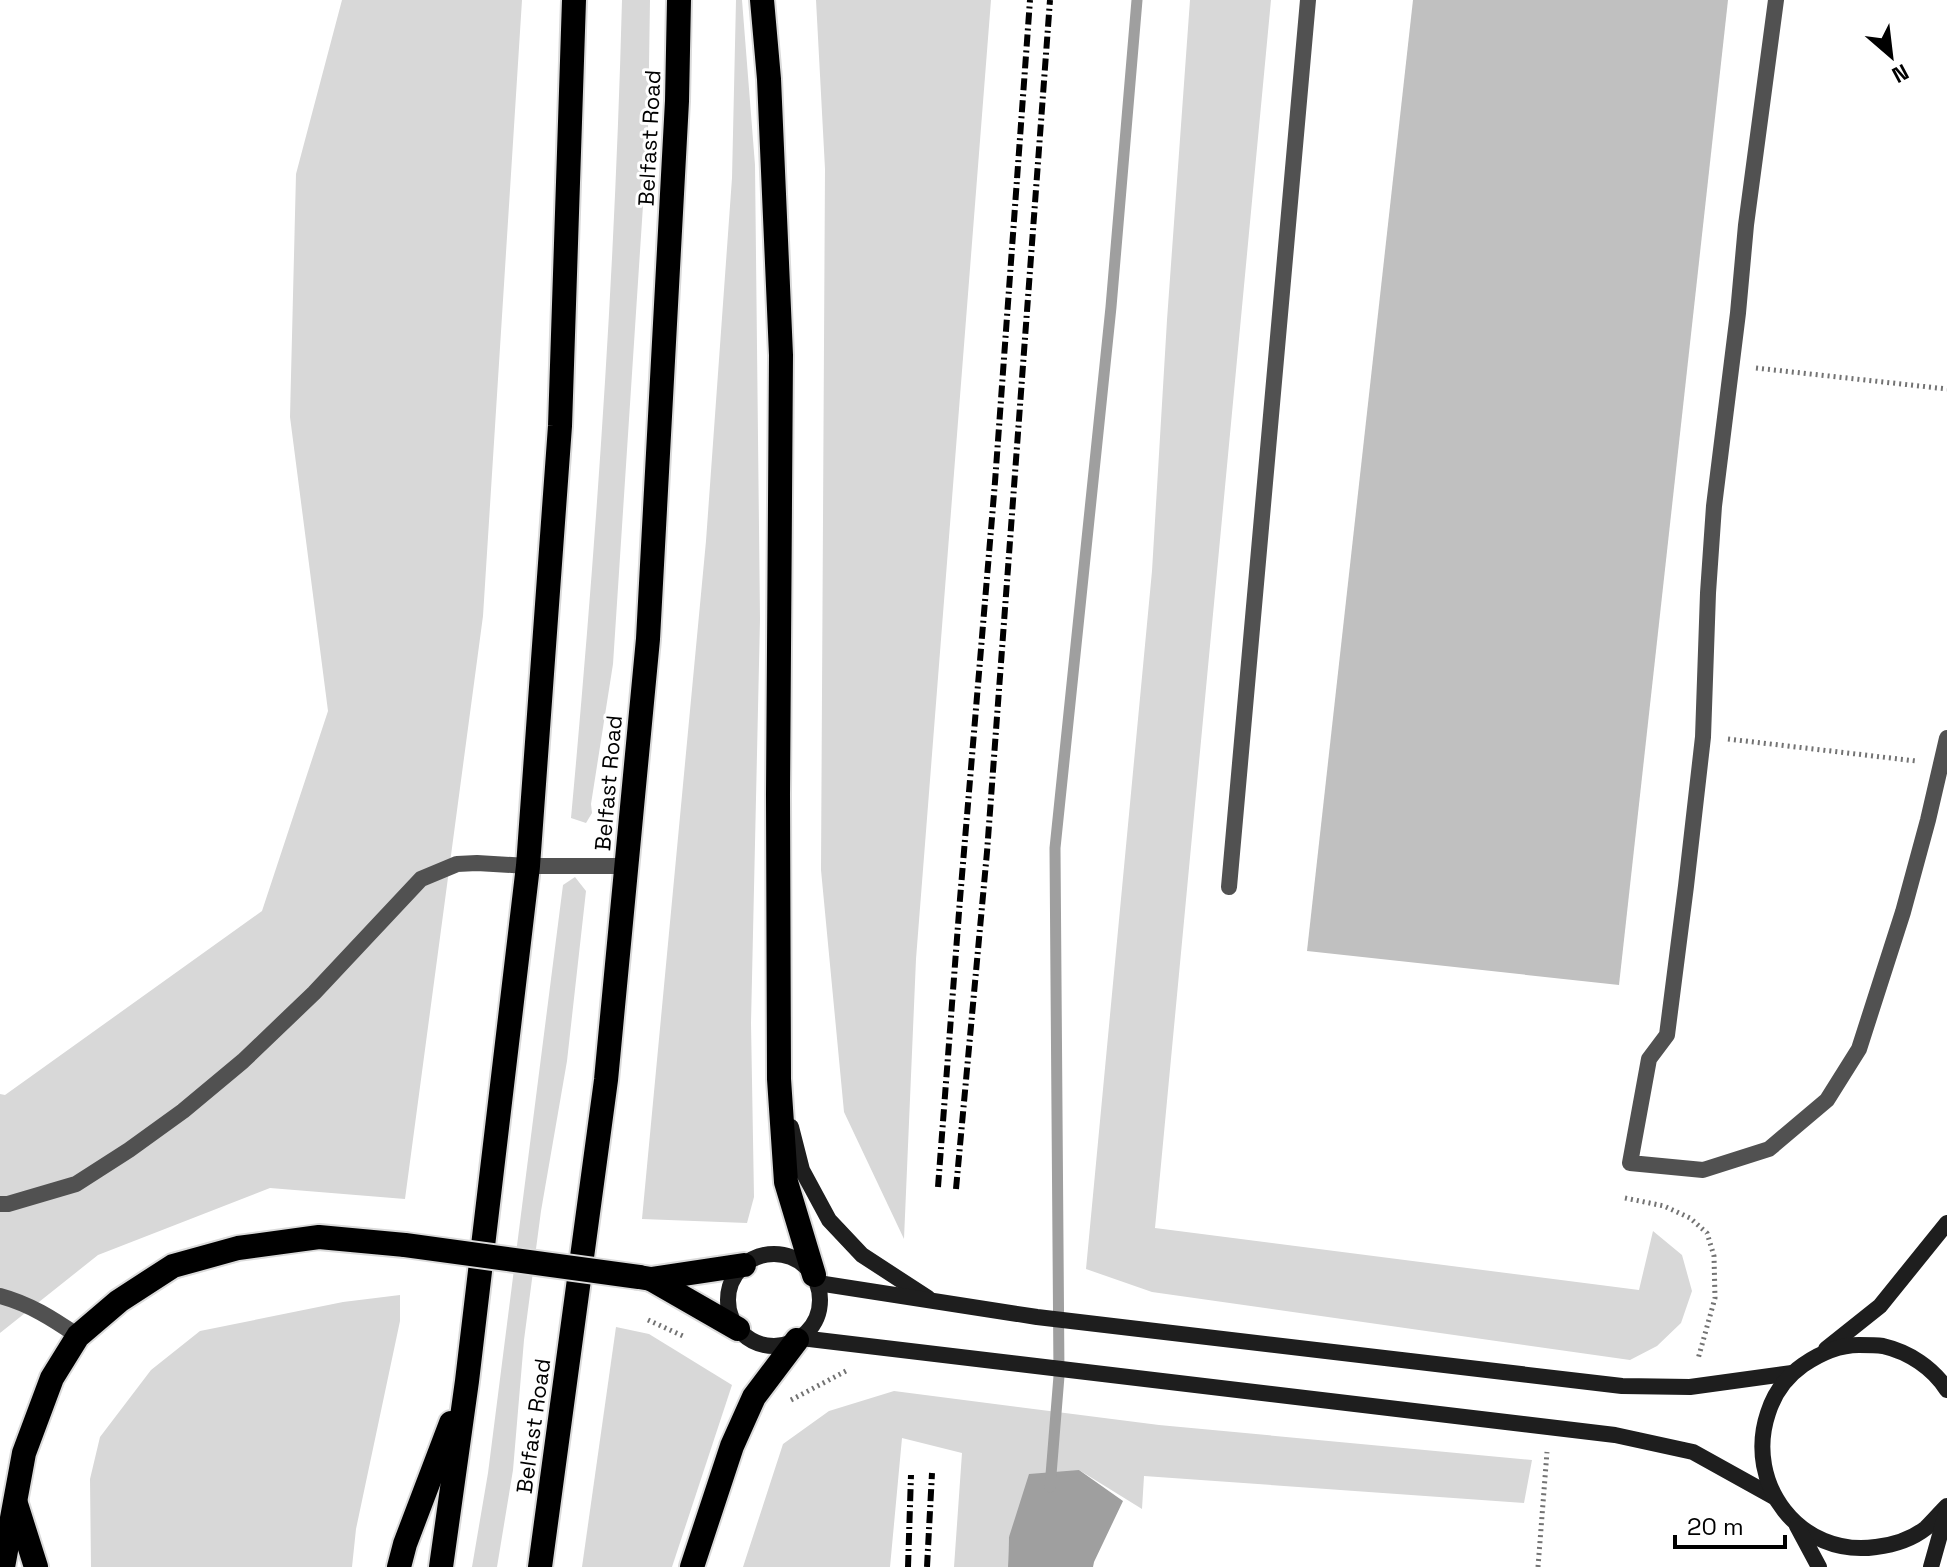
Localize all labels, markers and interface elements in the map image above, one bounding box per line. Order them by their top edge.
north arrow [1851,16,1931,96]
text: N [1887,58,1913,89]
street label: Belfast Road [631,69,667,207]
street label: Belfast Road [588,714,628,852]
street label: Belfast Road [510,1357,556,1495]
scale bar [1675,1499,1785,1549]
text: 20 m [1687,1511,1744,1542]

